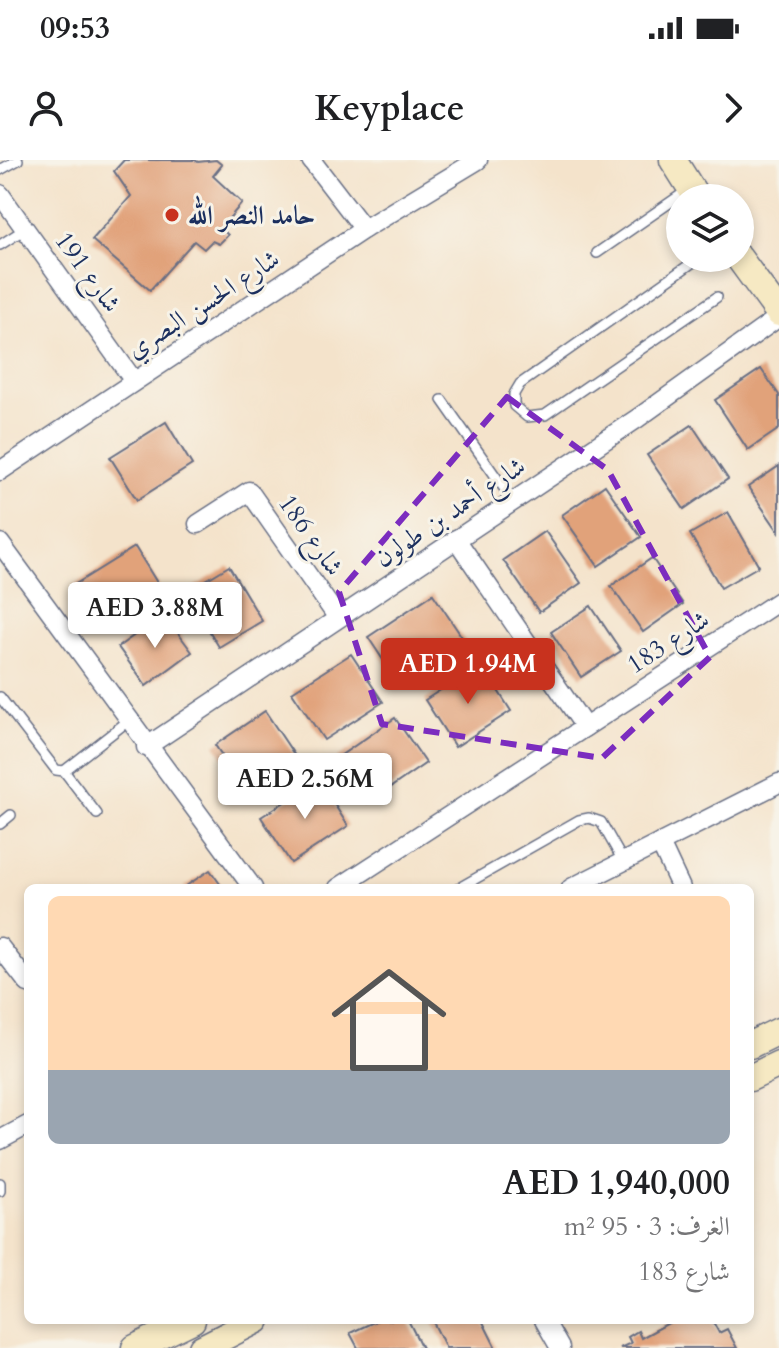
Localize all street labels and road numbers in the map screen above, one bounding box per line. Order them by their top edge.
street label: شارع 191 [44,224,129,322]
street label: شارع الحسن البصري [120,241,288,370]
street label: شارع أحمد بن طولون [368,449,535,579]
street label: شارع 186 [267,487,352,585]
street label: شارع 183 [620,602,718,685]

